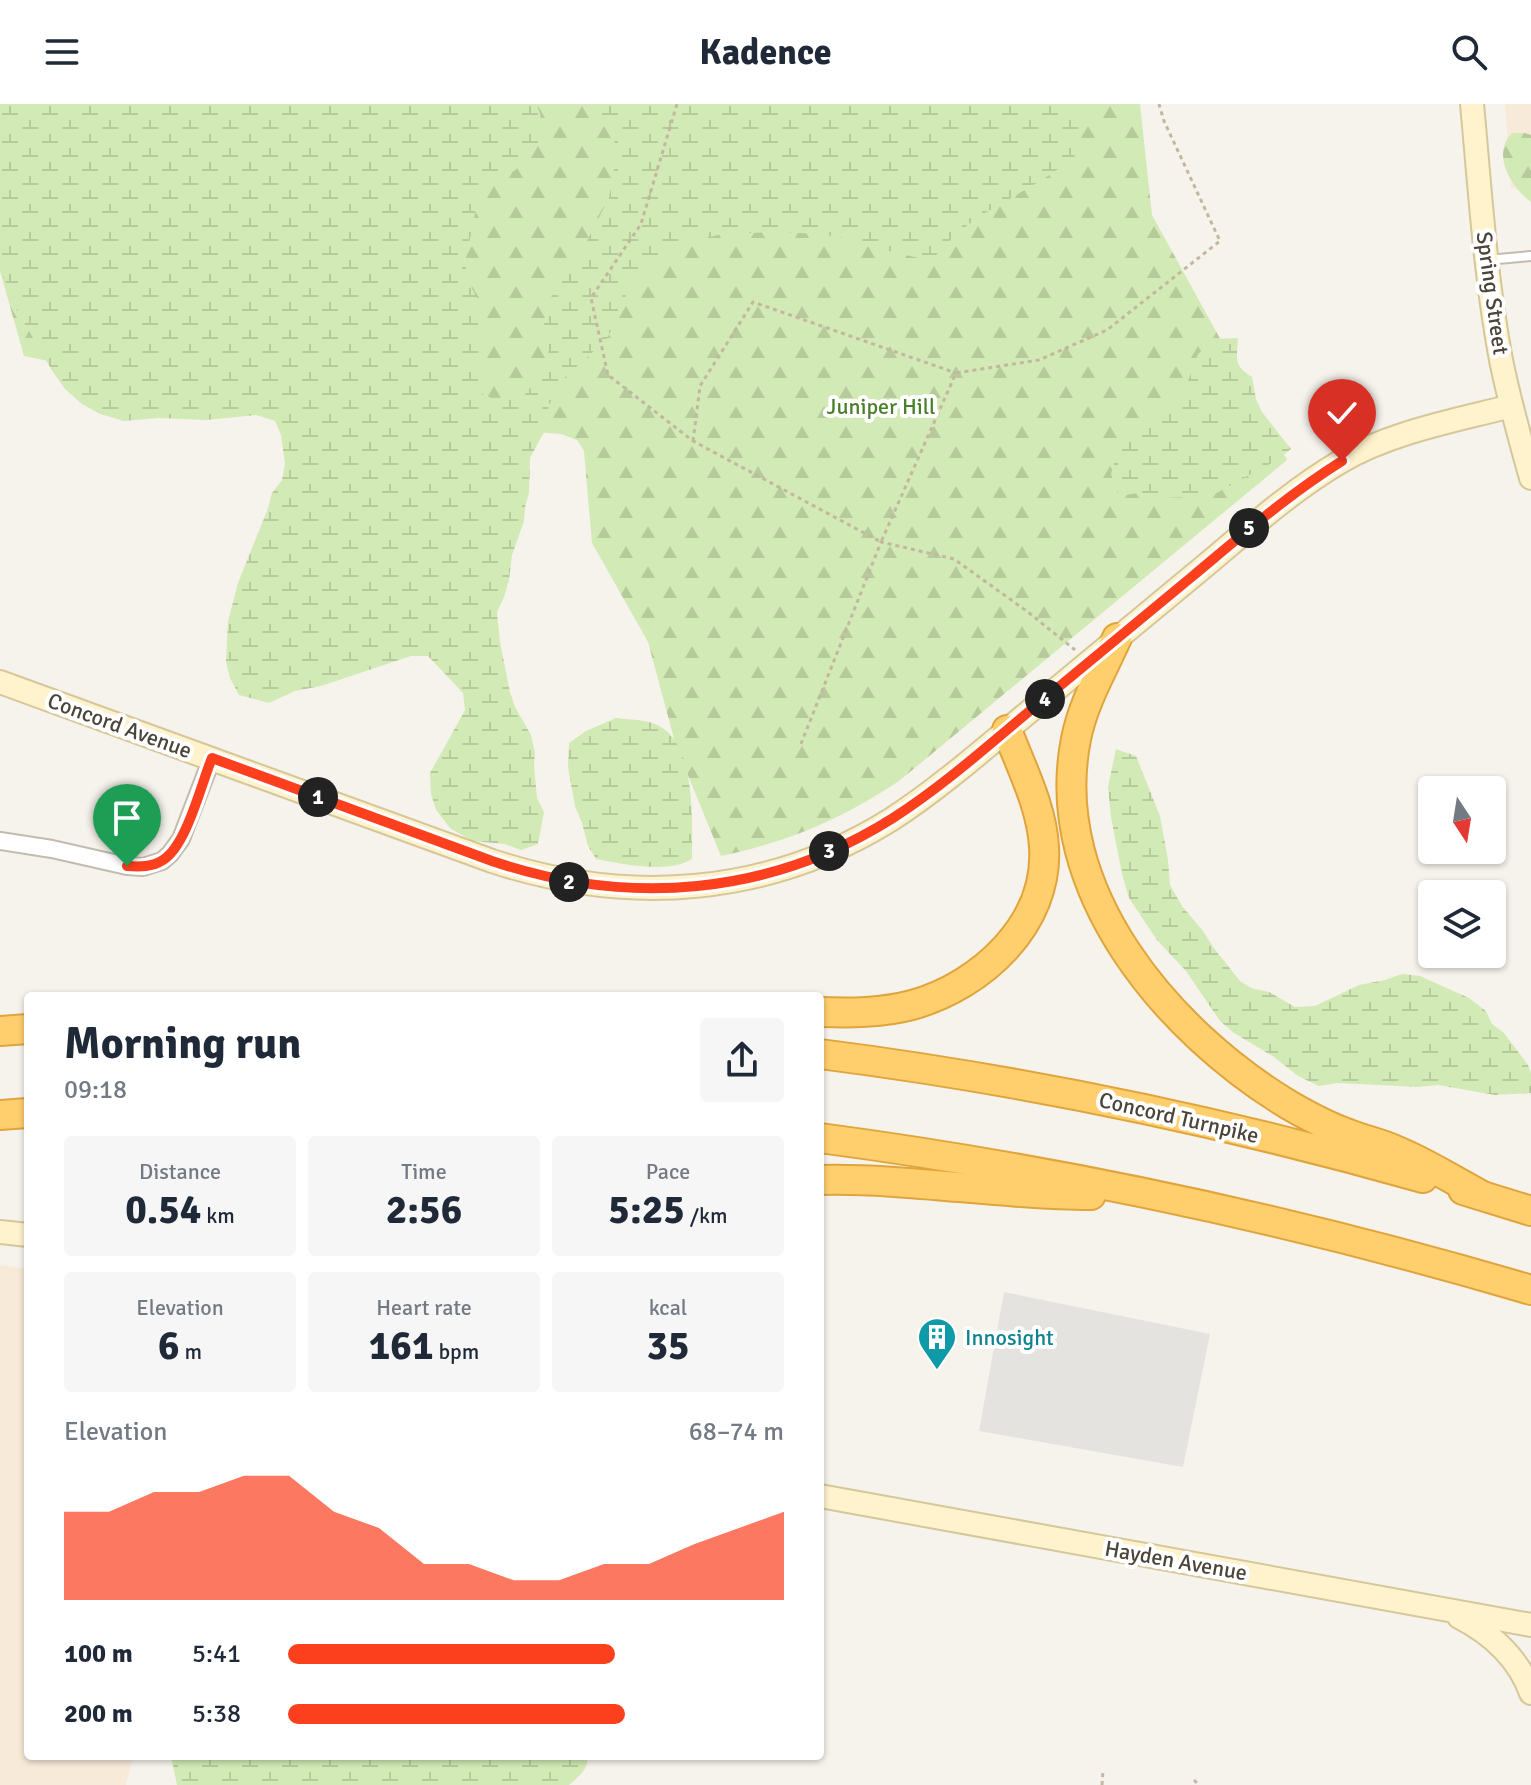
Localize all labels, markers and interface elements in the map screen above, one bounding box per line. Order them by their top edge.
icon: menu [40,30,84,74]
text: Kadence [699,30,832,75]
icon: search [1447,30,1491,74]
street label: Spring Street [1470,230,1515,357]
pin [1308,379,1376,461]
icon: check [1320,391,1364,435]
park label: Juniper Hill [827,393,935,420]
pin: 5 [1229,508,1269,548]
text: 5 [1243,514,1255,541]
pin: 4 [1025,679,1065,719]
text: 4 [1039,685,1051,712]
street label: Concord Avenue [44,687,196,764]
north arrow [1418,776,1506,864]
map controls [1418,776,1506,968]
pin: 1 [298,777,338,817]
text: 1 [312,783,324,810]
pin [93,784,161,866]
icon: arrive [105,796,149,840]
pin: 3 [809,831,849,871]
text: 3 [823,837,835,864]
pin: 2 [549,862,589,902]
text: 2 [563,868,575,895]
button: layers [1418,880,1506,968]
text: Morning run [64,1017,301,1071]
button: share [700,1018,784,1102]
text: 09:18 [64,1074,127,1106]
street label: Concord Turnpike [1096,1086,1261,1149]
text: Distance [139,1158,221,1185]
text: Time [401,1158,447,1185]
text: Pace [646,1158,690,1185]
text: 0.54 [125,1185,201,1235]
text: 2:56 [386,1185,462,1235]
text: 5:25 [608,1185,685,1235]
text: km [201,1202,235,1229]
text: /km [685,1202,728,1229]
text: Elevation [136,1294,224,1321]
text: Heart rate [376,1294,472,1321]
text: kcal [649,1294,687,1321]
building icon: Innosight [916,1316,958,1371]
text: 6 [158,1321,180,1371]
text: 161 [369,1321,434,1371]
text: 35 [646,1321,690,1371]
place label: Innosight [965,1324,1054,1351]
text: m [180,1338,202,1365]
text: bpm [434,1338,479,1365]
text: Elevation [64,1416,168,1448]
text: 68–74 m [689,1416,784,1448]
street label: Hayden Avenue [1103,1535,1249,1586]
text: 100 m [64,1638,133,1670]
text: 5:41 [192,1638,241,1670]
text: 200 m [64,1698,133,1730]
text: 5:38 [192,1698,241,1730]

